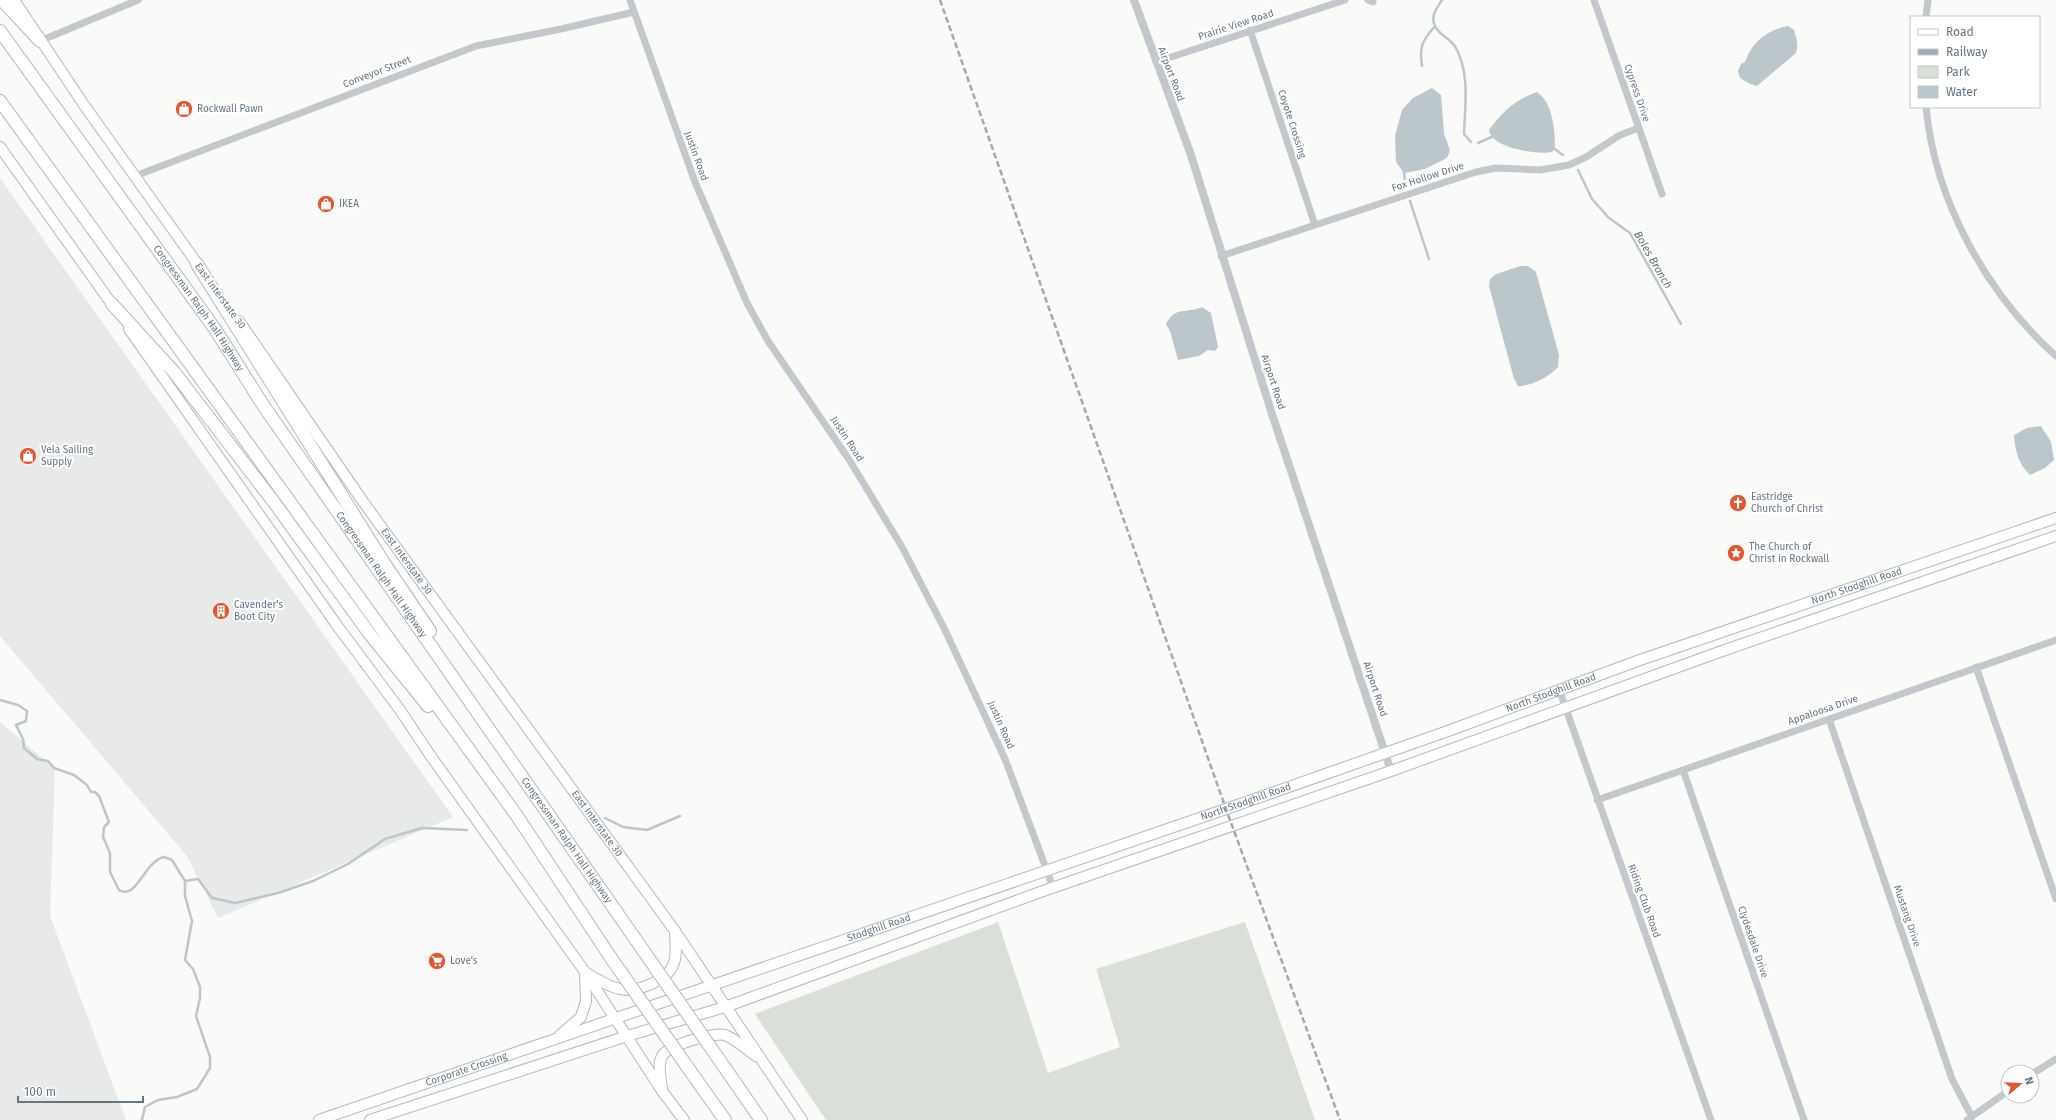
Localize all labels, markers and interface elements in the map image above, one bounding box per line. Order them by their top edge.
street label: Prairie View Road [1197,7,1275,43]
legend [1910,16,2040,108]
text: Road [1946,25,1974,39]
street label: Airport Road [1155,45,1187,103]
text: Railway [1946,45,1987,59]
street label: Conveyor Street [341,53,413,90]
street label: Cypress Drive [1622,63,1652,123]
text: Park [1946,65,1970,79]
text: Water [1946,85,1978,99]
street label: Coyote Crossing [1275,88,1309,161]
shop icon: Rockwall Pawn [174,99,194,119]
place label: Rockwall Pawn [197,103,263,115]
street label: Justin Road [682,130,710,182]
street label: Fox Hollow Drive [1390,160,1466,194]
shop icon: IKEA [316,194,336,214]
place label: IKEA [339,198,359,210]
water label: Boles Branch [1631,229,1675,291]
street label: Congressman Ralph Hall Highway [151,243,246,374]
street label: East Interstate 30 [192,261,248,332]
street label: Airport Road [1258,353,1288,411]
street label: Justin Road [828,414,866,464]
place label: Vela Sailing Supply [41,444,94,468]
shop icon: Vela Sailing Supply [18,446,38,466]
place label: Eastridge Church of Christ [1751,491,1824,515]
church icon: Eastridge Church of Christ [1728,493,1748,513]
street label: Congressman Ralph Hall Highway [333,509,429,640]
street label: East Interstate 30 [378,526,435,597]
place label: The Church of Christ in Rockwall [1749,541,1829,565]
place icon: The Church of Christ in Rockwall [1726,543,1746,563]
street label: North Stodghill Road [1810,565,1904,607]
place label: Cavender's Boot City [234,599,283,623]
building icon: Cavender's Boot City [211,601,231,621]
street label: Airport Road [1360,660,1390,718]
street label: North Stodghill Road [1504,671,1598,715]
street label: Appaloosa Drive [1786,692,1860,728]
street label: Justin Road [985,699,1017,751]
street label: Congressman Ralph Hall Highway [519,775,615,906]
street label: North Stodghill Road [1199,781,1293,823]
street label: East Interstate 30 [569,788,625,859]
street label: Riding Club Road [1625,863,1663,939]
street label: Mustang Drive [1891,884,1923,948]
street label: Clydesdale Drive [1735,905,1771,979]
street label: Stodghill Road [846,912,912,944]
supermarket icon: Love's [427,951,447,971]
place label: Love's [450,955,478,967]
street label: Corporate Crossing [424,1050,510,1089]
north arrow [2000,1064,2040,1104]
text: N [2022,1075,2036,1086]
scale bar [18,1078,143,1104]
text: 100 m [24,1085,56,1099]

